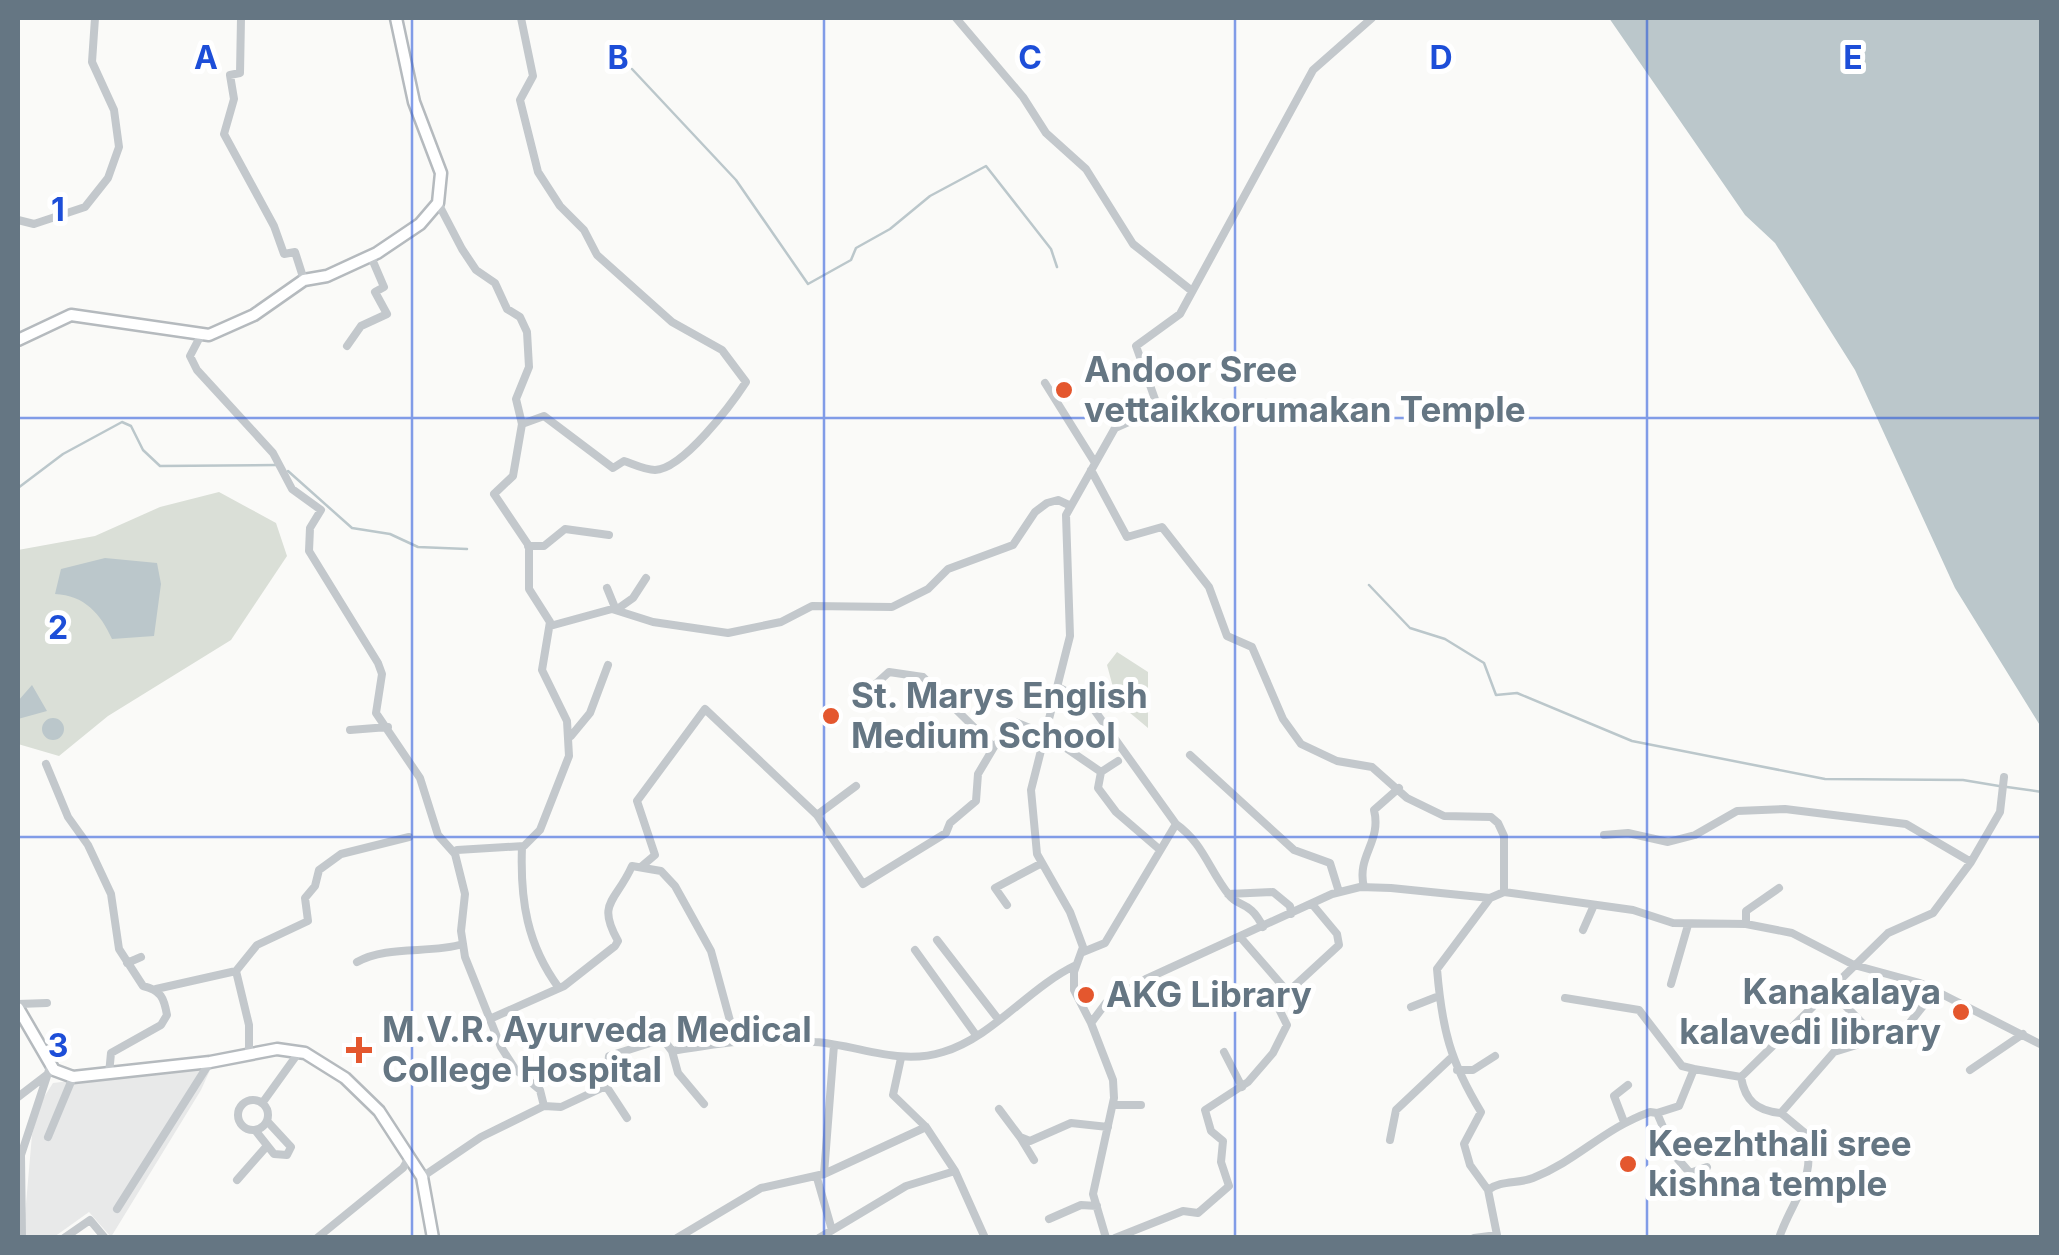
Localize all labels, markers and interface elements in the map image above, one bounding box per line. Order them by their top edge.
text: A [194,38,218,77]
text: B [607,38,629,77]
text: C [1018,38,1042,77]
text: D [1429,38,1453,77]
text: E [1843,38,1863,77]
text: 1 [51,190,65,229]
place label: Andoor Sree vettaikkorumakan Temple [1084,348,1526,430]
marker: Andoor Sree vettaikkorumakan Temple [1053,379,1075,401]
text: 2 [48,608,68,647]
place label: St. Marys English Medium School [851,674,1148,756]
marker: St. Marys English Medium School [820,705,842,727]
place label: Kanakalaya kalavedi library [1679,970,1941,1052]
place label: AKG Library [1106,973,1312,1015]
marker: AKG Library [1075,984,1097,1006]
marker: Kanakalaya kalavedi library [1950,1001,1972,1023]
place label: M.V.R. Ayurveda Medical College Hospital [382,1008,812,1090]
text: 3 [48,1026,68,1065]
marker: M.V.R. Ayurveda Medical College Hospital [346,1037,372,1063]
place label: Keezhthali sree kishna temple [1648,1122,1912,1204]
marker: Keezhthali sree kishna temple [1617,1153,1639,1175]

